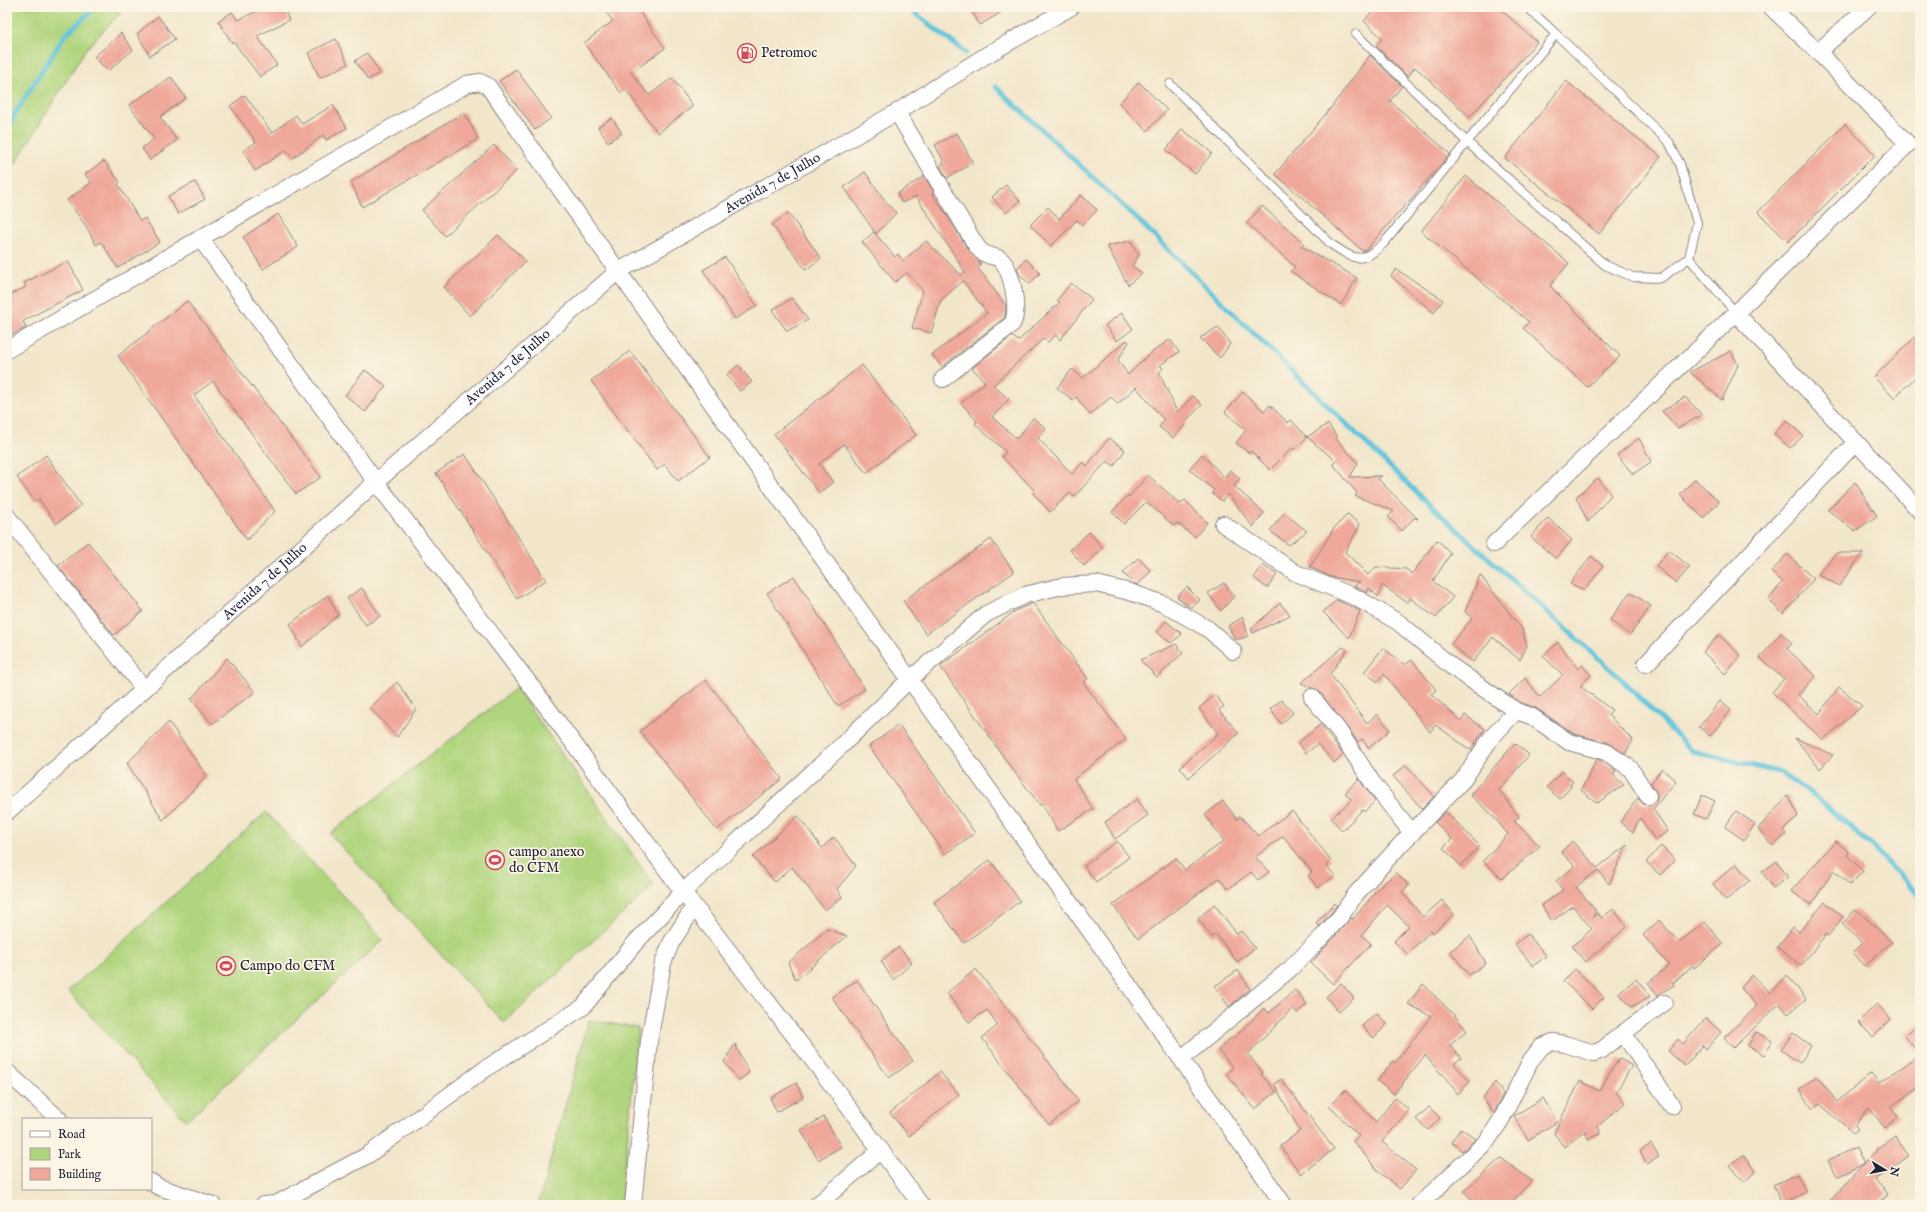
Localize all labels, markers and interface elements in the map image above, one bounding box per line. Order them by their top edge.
fuel station icon: Petromoc [736,42,758,64]
place label: Petromoc [761,44,817,62]
street label: Avenida 7 de Julho [721,148,824,218]
street label: Avenida 7 de Julho [461,325,555,410]
street label: Avenida 7 de Julho [218,539,311,625]
place label: campo anexo do CFM [509,843,585,877]
sports icon: campo anexo do CFM [484,849,506,871]
sports icon: Campo do CFM [215,955,237,977]
place label: Campo do CFM [240,957,335,975]
legend [22,1118,152,1190]
text: Road [58,1127,86,1142]
text: Park [58,1147,81,1162]
north arrow [1865,1150,1905,1190]
text: N [1886,1165,1902,1178]
text: Building [58,1167,102,1182]

